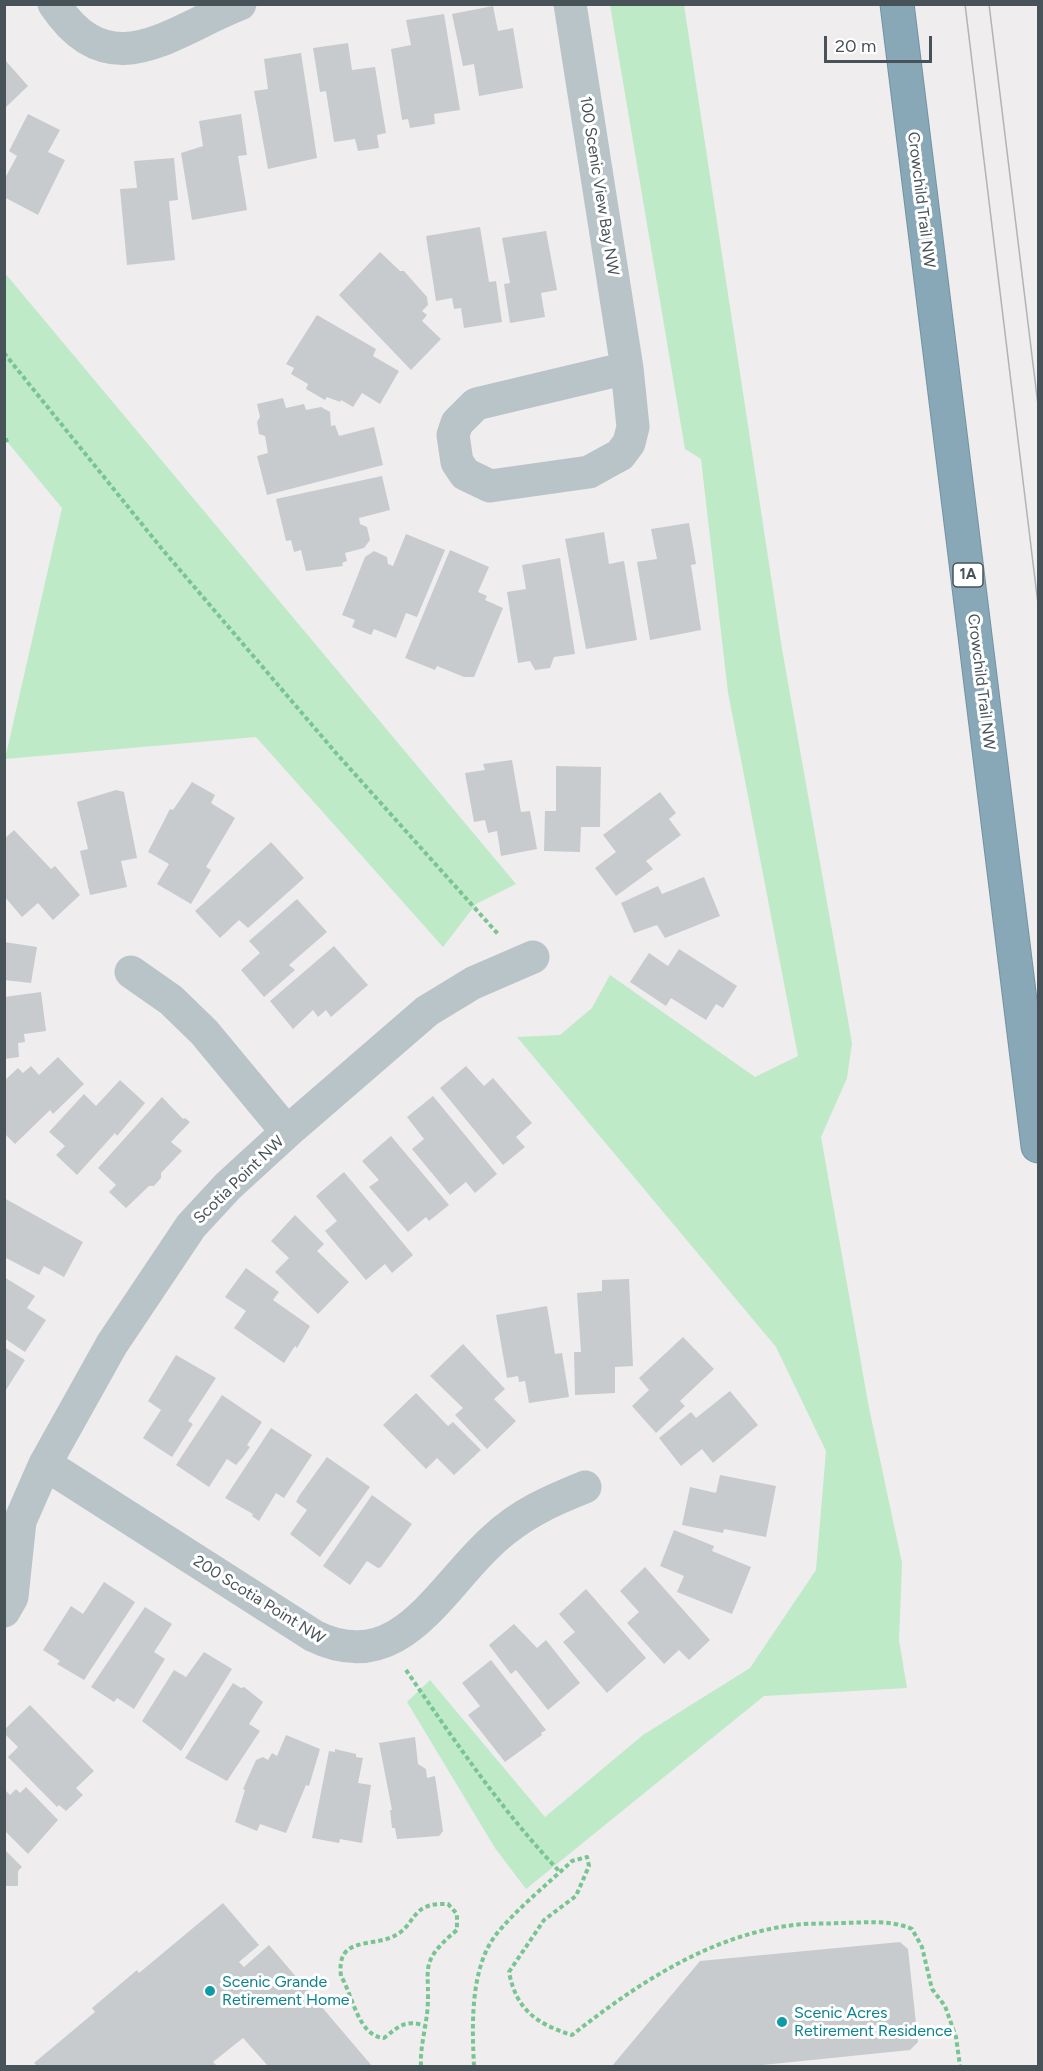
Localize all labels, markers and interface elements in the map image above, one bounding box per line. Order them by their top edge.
scale bar [827,24,935,62]
text: 20 m [835,35,876,57]
street label: 100 Scenic View Bay NW [575,95,623,277]
street label: Crowchild Trail NW [903,131,939,269]
road number: 1A [953,563,983,587]
street label: Crowchild Trail NW [963,613,999,751]
street label: Scotia Point NW [190,1132,288,1228]
street label: 200 Scotia Point NW [190,1552,328,1648]
place label: Scenic Grande Retirement Home [222,1972,350,2010]
marker: Scenic Grande Retirement Home [203,1984,217,1998]
place label: Scenic Acres Retirement Residence [794,2003,952,2041]
marker: Scenic Acres Retirement Residence [775,2015,789,2029]

